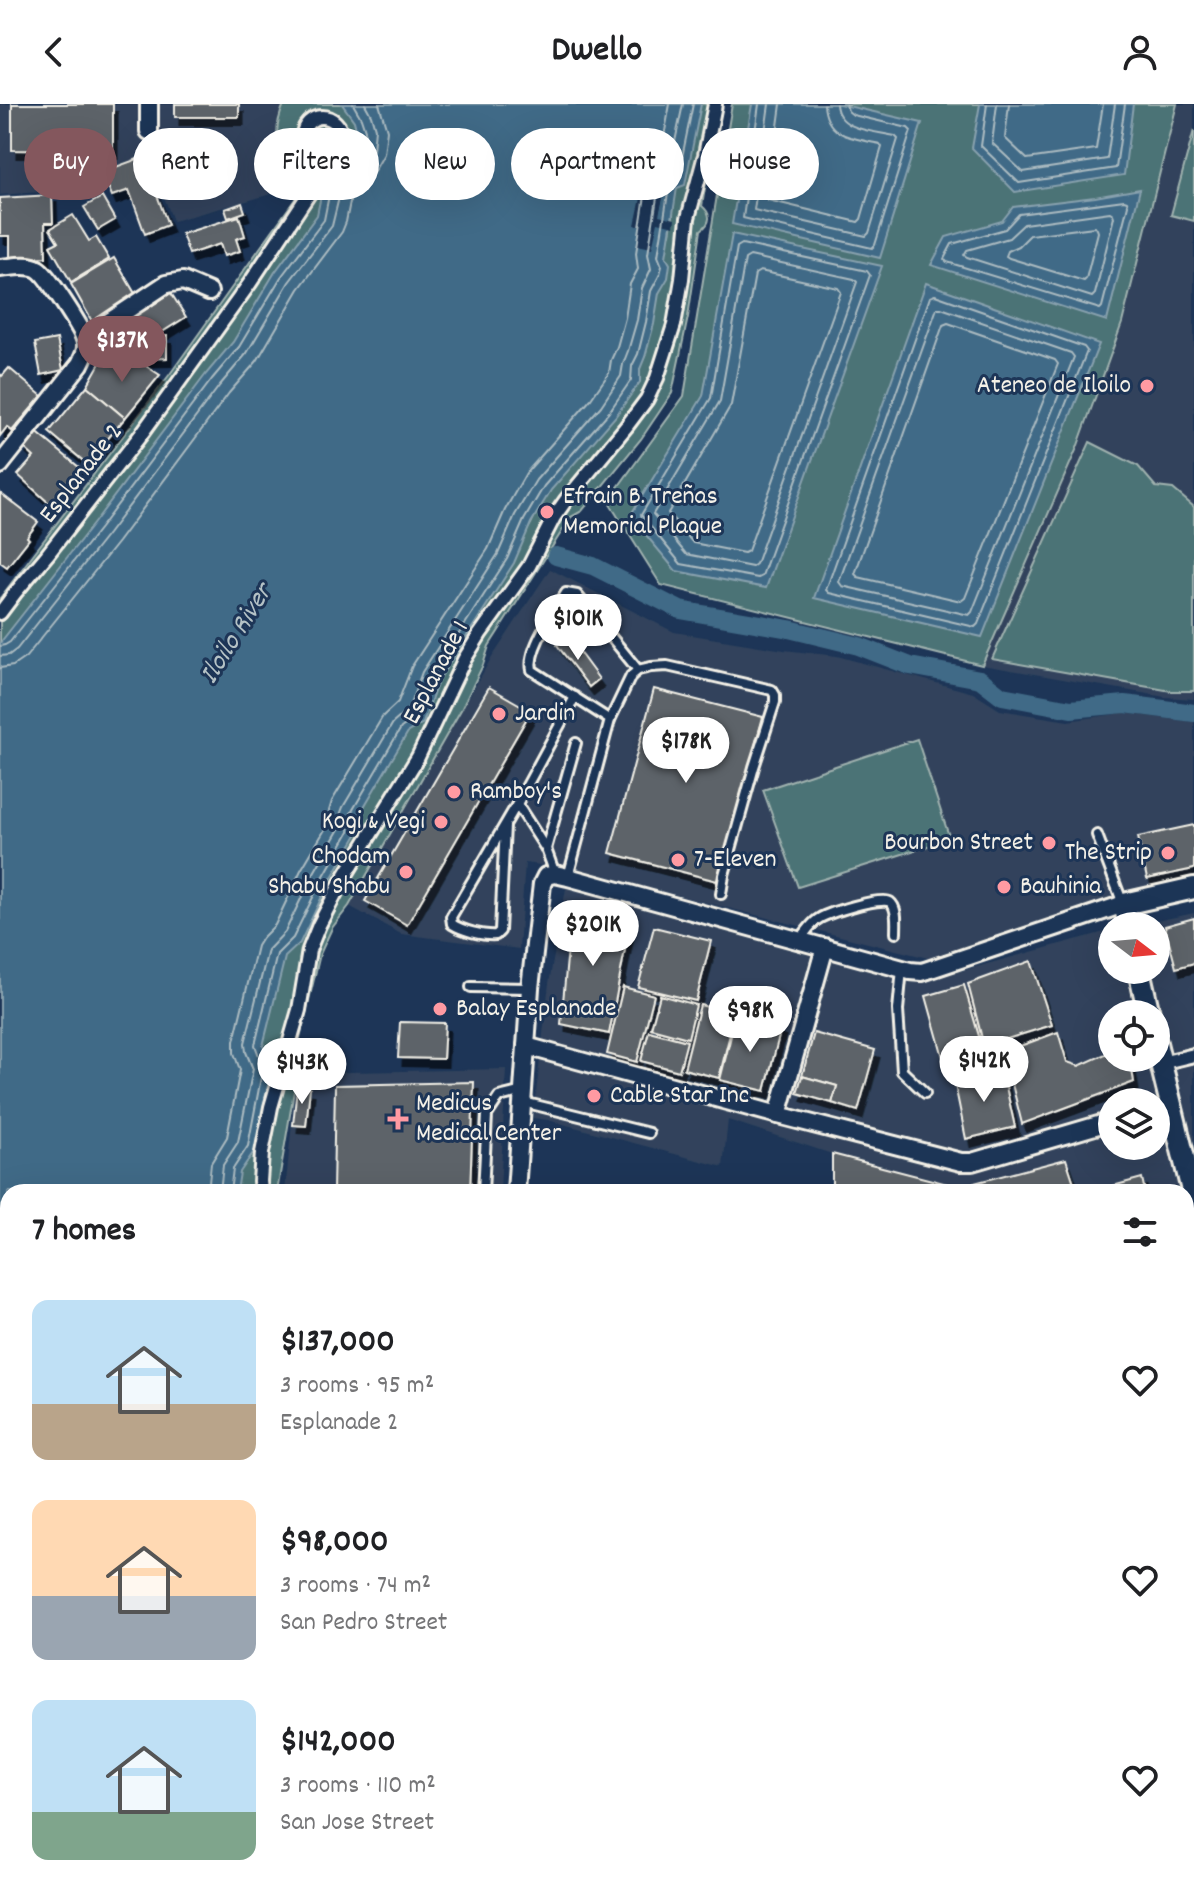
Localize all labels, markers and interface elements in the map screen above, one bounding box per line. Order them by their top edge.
text: Dwello [552,26,642,78]
icon: back [32,30,76,74]
icon: person [1118,30,1162,74]
chip: Buy [24,128,117,200]
chip: Rent [133,128,238,200]
chip: Filters [254,128,379,200]
chip: New [395,128,495,200]
chip: Apartment [511,128,684,200]
chip: House [700,128,819,200]
pin: $137K [66,316,178,384]
text: $137K [96,323,148,360]
place label: Ateneo de Iloilo [977,368,1131,405]
marker: Ateneo de Iloilo [1138,377,1156,395]
street label: Esplanade 2 [31,416,133,532]
place label: Efrain B. Treñas Memorial Plaque [563,479,722,546]
marker: Efrain B. Treñas Memorial Plaque [538,503,556,521]
water label: Iloilo River [191,574,286,693]
pin: $101K [522,594,634,662]
text: $101K [553,601,603,638]
street label: Esplanade 1 [394,615,480,731]
place label: Jardin [515,696,575,733]
marker: Jardin [490,705,508,723]
pin: $178K [630,717,742,785]
text: $178K [660,724,712,761]
place label: Ramboy's [470,774,562,811]
marker: Ramboy's [445,783,463,801]
place label: Kogi & Vegi [322,804,425,841]
marker: Kogi & Vegi [432,813,450,831]
place label: Bourbon Street [884,825,1033,862]
marker: Bourbon Street [1040,834,1058,852]
place label: The Strip [1065,835,1152,872]
place label: Chodam Shabu Shabu [268,839,390,906]
place label: 7-Eleven [694,842,777,879]
marker: The Strip [1159,844,1177,862]
marker: 7-Eleven [669,851,687,869]
marker: Chodam Shabu Shabu [397,863,415,881]
place label: Bauhinia [1020,869,1102,906]
marker: Bauhinia [995,878,1013,896]
pin: $201K [537,900,649,968]
text: $201K [565,907,621,944]
north arrow [1098,912,1170,984]
map controls [1098,912,1170,1160]
pin: $98K [703,986,797,1054]
place label: Balay Esplanade [456,991,616,1028]
text: $98K [726,993,774,1030]
marker: Balay Esplanade [431,1000,449,1018]
button: locate [1098,1000,1170,1072]
pin: $142K [928,1036,1040,1104]
pin: $143K [246,1038,358,1106]
text: $142K [957,1043,1011,1080]
text: $143K [275,1045,329,1082]
place label: Cable Star Inc [610,1078,749,1115]
place label: Medicus Medical Center [416,1086,562,1153]
marker: Cable Star Inc [585,1087,603,1105]
button: layers [1098,1088,1170,1160]
marker: Medicus Medical Center [387,1108,409,1130]
text: 7 homes [32,1208,136,1257]
icon: filters [1118,1210,1162,1254]
text: $137,000 [280,1319,395,1368]
icon: home [96,1332,192,1428]
icon: heart [1118,1358,1162,1402]
text: 3 rooms · 95 m² [280,1368,434,1405]
text: Esplanade 2 [280,1405,398,1442]
text: $98,000 [280,1519,389,1568]
icon: home [96,1532,192,1628]
icon: heart [1118,1558,1162,1602]
text: 3 rooms · 74 m² [280,1568,431,1605]
text: San Pedro Street [280,1605,447,1642]
text: $142,000 [280,1719,396,1768]
icon: home [96,1732,192,1828]
icon: heart [1118,1758,1162,1802]
text: 3 rooms · 110 m² [280,1768,436,1805]
text: San Jose Street [280,1805,434,1842]

